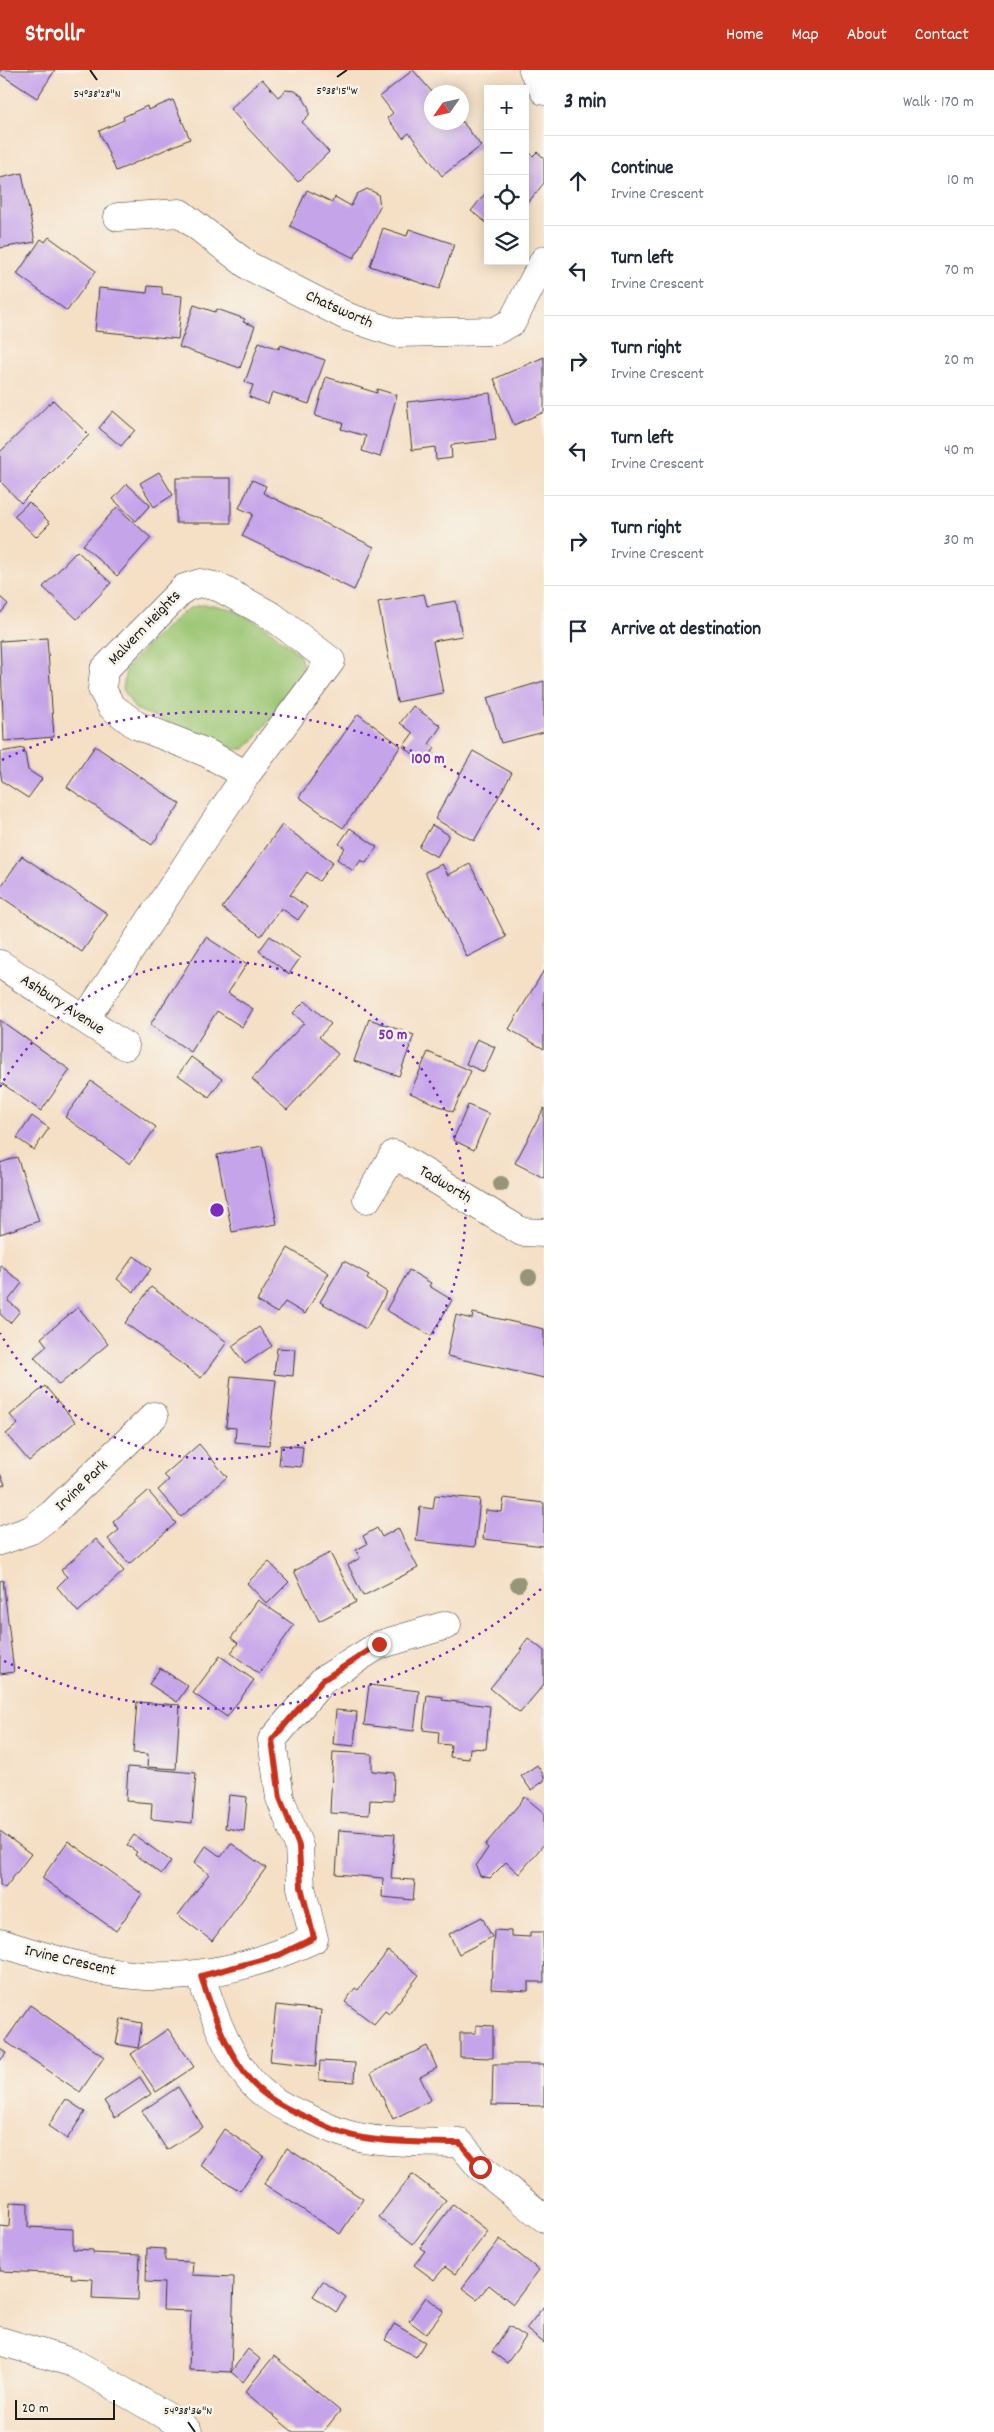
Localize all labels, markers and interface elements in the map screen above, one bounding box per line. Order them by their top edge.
text: Strollr [25,18,84,52]
text: Home [726,23,763,48]
text: Map [791,23,819,48]
text: About [847,23,887,48]
text: Contact [915,23,969,48]
text: 5°38'15"W [316,83,358,100]
north arrow [424,85,469,130]
map controls [484,85,529,265]
button: + [484,85,529,130]
text: 54°38'28"N [73,86,121,103]
text: 3 min [564,88,606,118]
text: Walk · 170 m [903,91,974,114]
button: − [484,130,529,175]
text: Continue [611,156,673,183]
icon: ahead [564,167,592,195]
text: 10 m [947,169,974,192]
button: locate [484,175,529,220]
text: Irvine Crescent [611,183,704,206]
button: layers [484,220,529,265]
text: Turn left [611,246,674,273]
icon: left [564,257,592,285]
text: 70 m [944,259,974,282]
text: Irvine Crescent [611,273,704,296]
street label: Chatsworth [301,285,377,335]
text: Turn right [611,336,682,363]
icon: right [564,347,592,375]
text: 20 m [944,349,974,372]
text: Irvine Crescent [611,363,704,386]
text: Turn left [611,426,674,453]
icon: left [564,437,592,465]
text: 40 m [944,439,974,462]
text: Irvine Crescent [611,453,704,476]
text: Turn right [611,516,682,543]
icon: right [564,527,592,555]
text: 30 m [944,529,974,552]
text: Irvine Crescent [611,543,704,566]
street label: Malvern Heights [103,585,187,671]
icon: arrive [564,617,592,645]
text: Arrive at destination [611,617,761,644]
text: 100 m [411,749,445,771]
street label: Ashbury Avenue [15,969,109,1041]
text: 50 m [379,1025,407,1047]
street label: Tadworth [414,1160,476,1210]
centre of rings [208,1201,226,1219]
street label: Irvine Park [50,1455,114,1517]
route end [368,1633,391,1656]
street label: Irvine Crescent [22,1939,118,1983]
route start [469,2156,492,2179]
scale bar [15,2397,115,2420]
text: 20 m [22,2399,49,2419]
text: 54°38'36"N [164,2403,212,2420]

